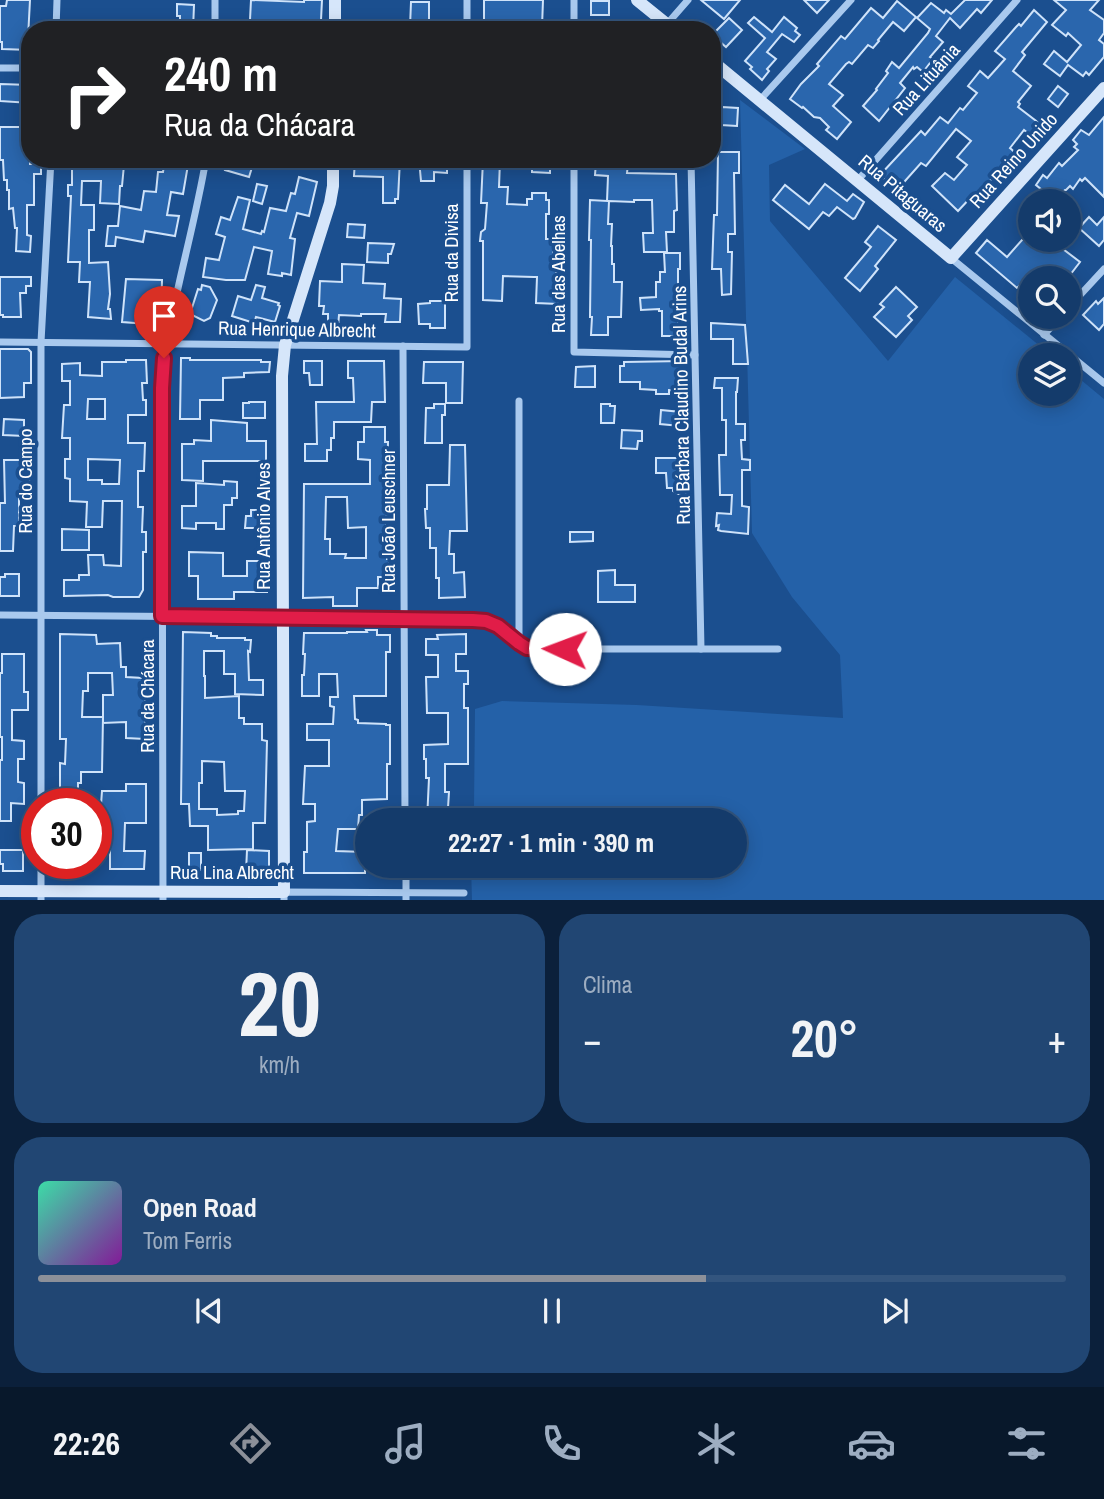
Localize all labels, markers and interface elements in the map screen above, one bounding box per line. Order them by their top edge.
street label: Rua Lituânia [886,37,966,121]
text: 240 m [164,40,278,106]
icon: right [49,49,140,140]
text: Rua da Chácara [164,103,355,146]
street label: Rua Reino Unido [963,107,1063,213]
street label: Rua Pitaguaras [853,148,953,238]
map controls [1018,189,1081,406]
button: sound [1018,189,1081,252]
street label: Rua da Divisa [438,203,464,302]
street label: Rua das Abelhas [545,215,571,333]
button: search [1018,266,1081,329]
street label: Rua Bárbara Claudino Budal Arins [666,285,696,525]
pin [134,286,194,358]
icon: arrive [145,297,183,335]
street label: Rua Henrique Albrecht [218,315,377,343]
button: layers [1018,343,1081,406]
street label: Rua do Campo [12,429,38,533]
street label: Rua João Leuschner [375,448,401,593]
street label: Rua Antônio Alves [250,462,276,590]
position arrow [528,612,602,686]
street label: Rua da Chácara [134,639,160,753]
speed limit sign: 30 [21,788,112,879]
text: 22:27 · 1 min · 390 m [448,825,654,860]
street label: Rua Lina Albrecht [170,859,295,885]
text: 20 [238,942,321,1064]
text: Clima [583,969,632,1000]
text: 20° [790,1003,859,1073]
text: − [583,1014,601,1065]
text: + [1048,1014,1066,1065]
text: km/h [259,1049,300,1080]
text: Open Road [143,1190,257,1225]
text: Tom Ferris [143,1225,232,1256]
icon: previous [190,1292,228,1330]
icon: pause [533,1292,571,1330]
icon: next [876,1292,914,1330]
icon: directions [226,1419,275,1468]
icon: music [381,1419,430,1468]
icon: phone [537,1419,586,1468]
icon: climate [692,1419,741,1468]
icon: car [847,1419,896,1468]
icon: filters [1002,1419,1051,1468]
text: 22:26 [53,1422,120,1465]

